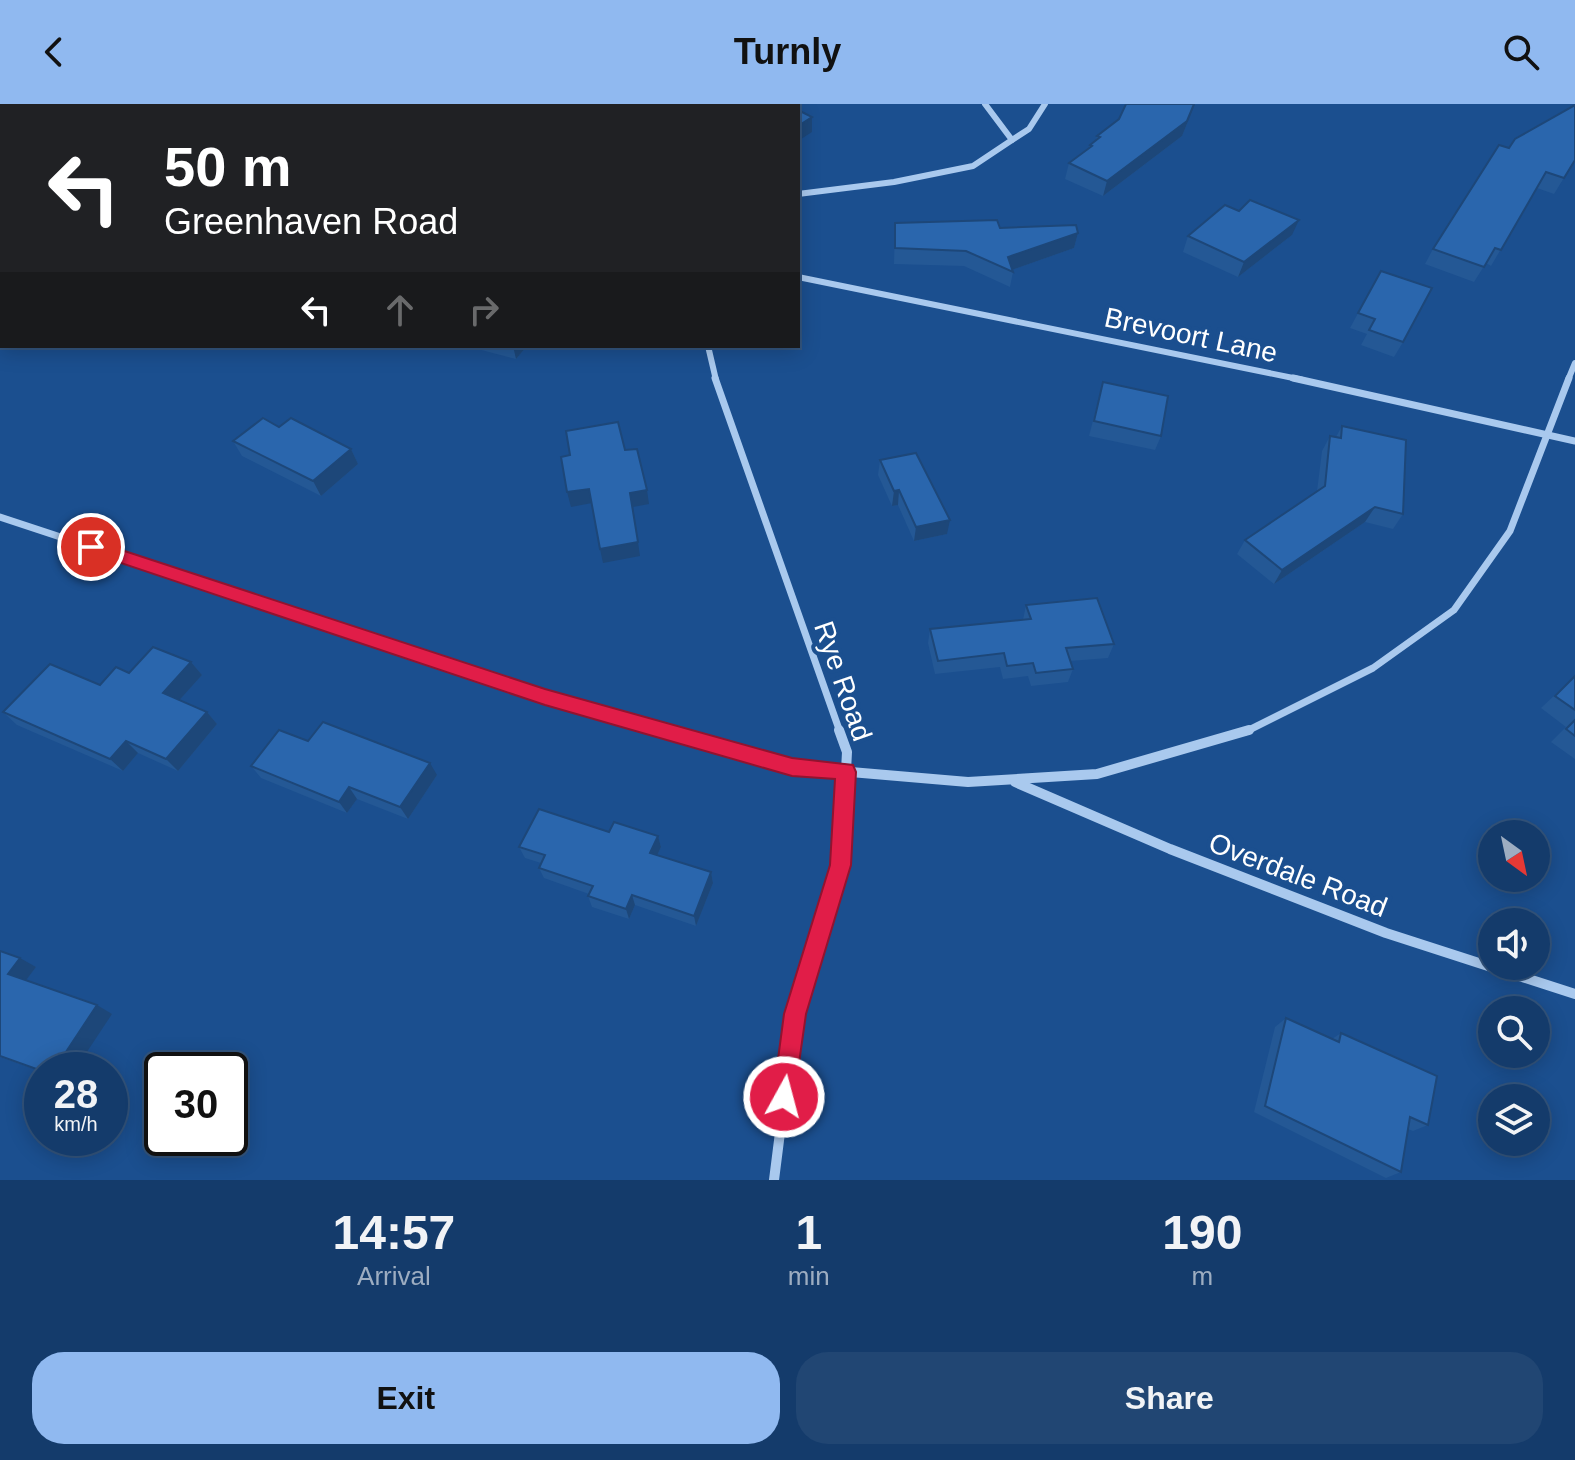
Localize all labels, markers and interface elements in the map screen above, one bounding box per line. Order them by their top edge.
icon: back [32,30,76,74]
icon: search [1499,30,1543,74]
text: Turnly [734,31,841,72]
text: 50 m [164,135,292,198]
icon: left [32,136,136,240]
text: Greenhaven Road [164,201,458,242]
icon: left [294,288,338,332]
icon: ahead [378,288,422,332]
icon: right [462,288,506,332]
street label: Brevoort Lane [1102,302,1280,368]
pin [57,513,125,581]
icon: arrive [69,525,113,569]
street label: Rye Road [808,617,878,745]
north arrow [1478,820,1550,892]
map controls [1478,820,1550,1156]
street label: Overdale Road [1205,827,1391,923]
button: sound [1478,908,1550,980]
button: search [1478,996,1550,1068]
speed limit sign: 30 [144,1052,248,1156]
position arrow [742,1055,826,1139]
text: 28 [54,1072,98,1116]
button: layers [1478,1084,1550,1156]
text: km/h [54,1113,98,1135]
text: 14:57 [333,1206,455,1259]
text: 1 [795,1206,822,1259]
text: 190 [1162,1206,1242,1259]
text: Arrival [357,1261,431,1291]
text: min [788,1261,830,1291]
text: m [1192,1261,1213,1291]
button: Exit [32,1352,780,1444]
button: Share [796,1352,1543,1444]

